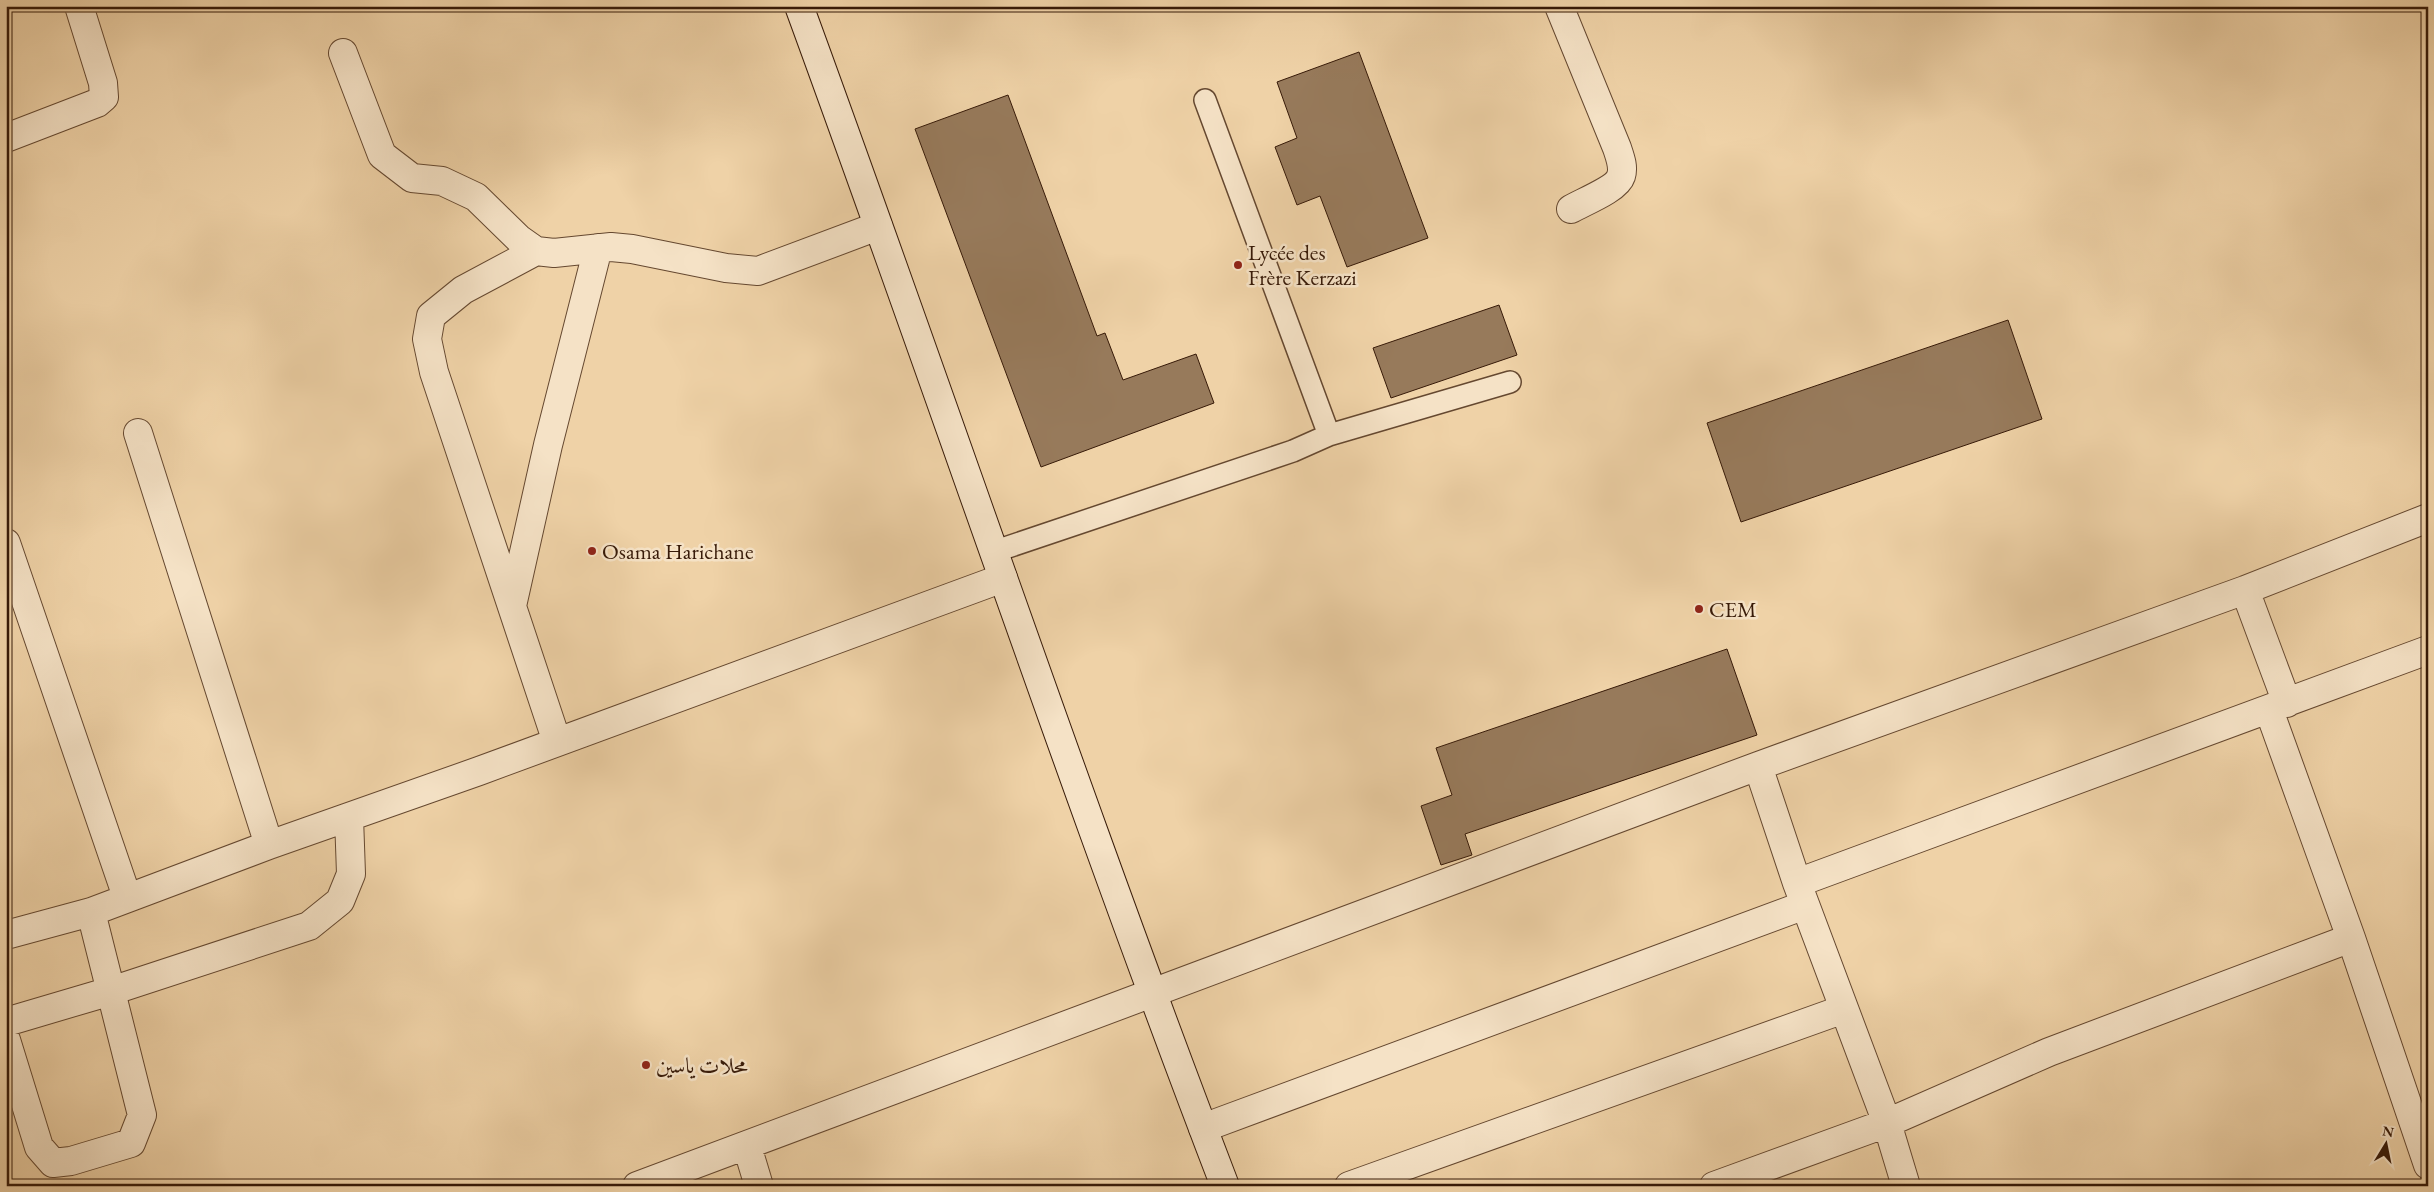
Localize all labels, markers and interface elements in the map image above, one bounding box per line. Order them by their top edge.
place label: Lycée des Frère Kerzazi [1248,238,1357,292]
marker: Lycée des Frère Kerzazi [1232,259,1244,271]
place label: Osama Harichane [602,537,754,566]
marker: Osama Harichane [586,545,598,557]
place label: CEM [1709,595,1757,624]
marker: CEM [1693,603,1705,615]
place label: محلات ياسين [656,1051,748,1080]
marker: محلات ياسين [640,1059,652,1071]
north arrow [2362,1120,2412,1170]
text: N [2381,1121,2396,1141]

